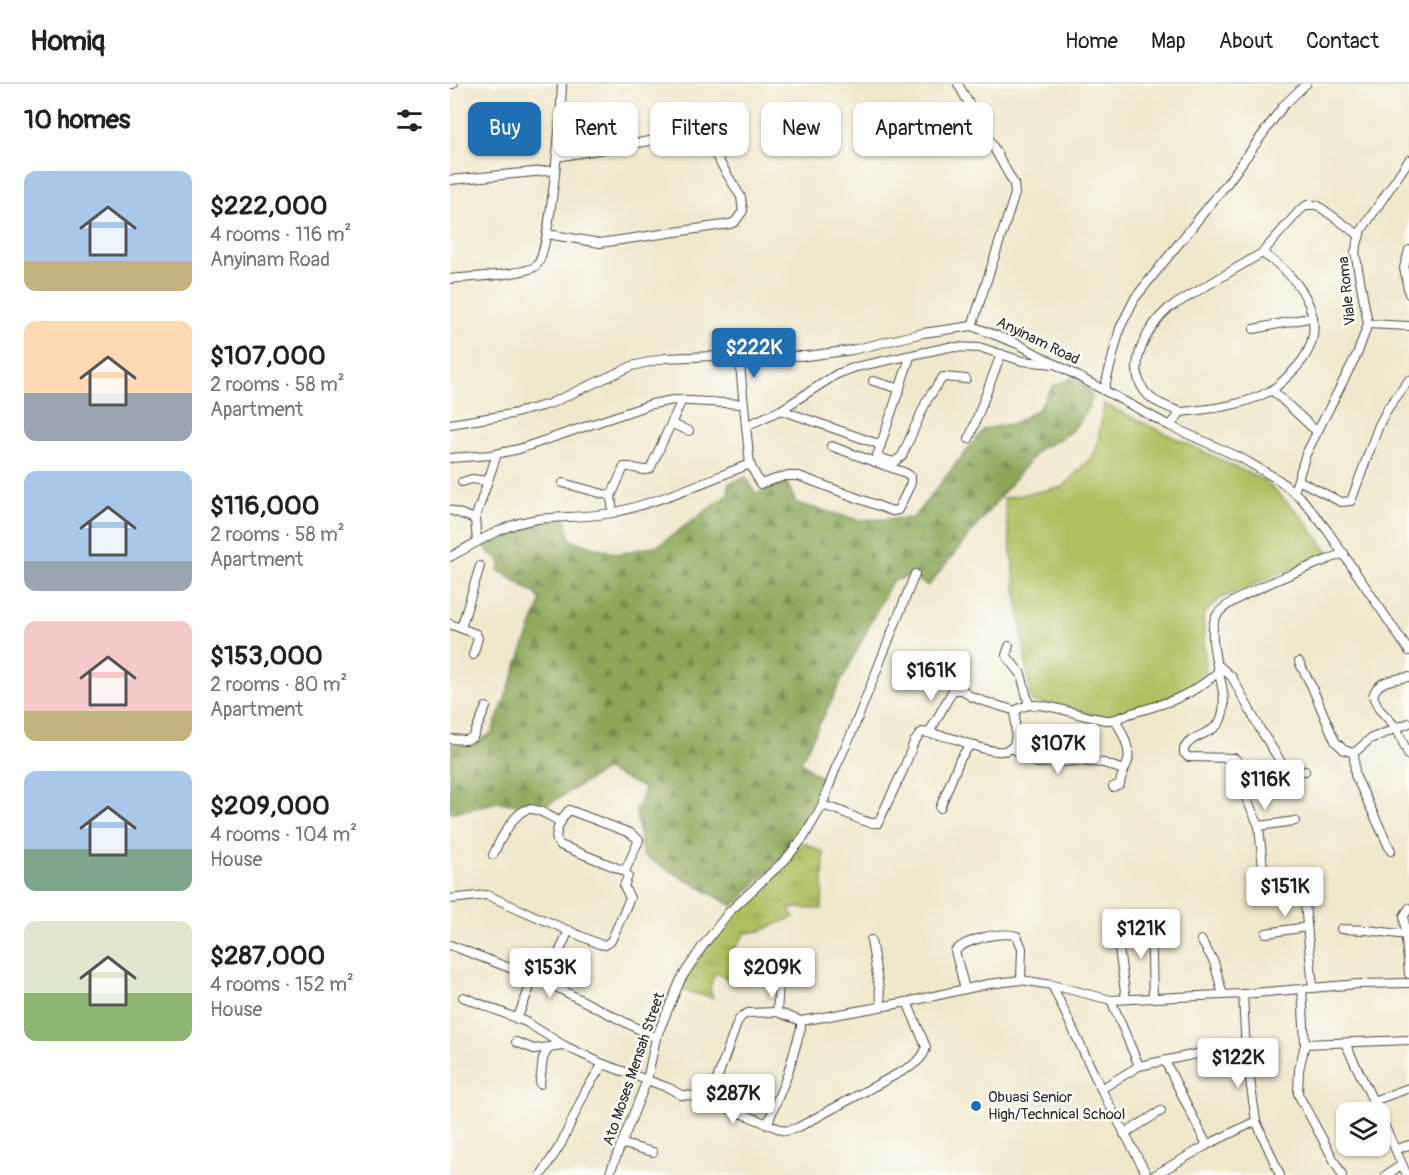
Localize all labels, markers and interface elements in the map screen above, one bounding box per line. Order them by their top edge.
text: Homiq [30,24,105,59]
text: Home [1065,28,1118,55]
text: Map [1151,28,1186,55]
text: About [1219,28,1273,55]
text: Contact [1306,28,1379,55]
chip: Buy [468,102,541,156]
chip: Rent [553,102,638,156]
chip: Filters [650,102,749,156]
chip: New [761,102,841,156]
chip: Apartment [853,102,993,156]
text: 10 homes [24,104,130,136]
icon: filters [393,104,426,137]
text: $222,000 [210,190,328,222]
icon: home [72,195,144,267]
text: 4 rooms · 116 m² [210,222,351,247]
text: Anyinam Road [210,247,330,272]
street label: Viale Roma [1334,255,1360,327]
street label: Anyinam Road [993,313,1083,369]
pin: $222K [712,328,796,379]
text: $222K [726,335,782,360]
text: $107,000 [210,340,326,372]
icon: home [72,345,144,417]
text: 2 rooms · 58 m² [210,372,345,397]
text: Apartment [210,397,303,422]
text: $116,000 [210,490,319,522]
icon: home [72,495,144,567]
text: 2 rooms · 58 m² [210,522,345,547]
text: Apartment [210,547,303,572]
text: $153,000 [210,640,323,672]
icon: home [72,645,144,717]
pin: $161K [889,651,973,702]
text: $161K [906,658,956,683]
text: 2 rooms · 80 m² [210,672,347,697]
text: Apartment [210,697,303,722]
pin: $107K [1016,724,1100,775]
text: $107K [1031,731,1085,756]
pin: $116K [1223,760,1307,811]
text: $116K [1240,767,1290,792]
text: $209,000 [210,790,330,822]
icon: home [72,795,144,867]
text: 4 rooms · 104 m² [210,822,357,847]
text: House [210,847,262,872]
pin: $151K [1243,867,1327,918]
text: $151K [1260,874,1310,899]
pin: $121K [1099,909,1183,960]
text: $121K [1116,916,1166,941]
text: $287,000 [210,940,325,972]
icon: home [72,945,144,1017]
pin: $153K [508,948,592,999]
pin: $209K [730,948,814,999]
text: $153K [524,955,576,980]
text: $209K [743,955,801,980]
text: 4 rooms · 152 m² [210,972,354,997]
street label: Ato Moses Mensah Street [599,989,669,1148]
text: House [210,997,262,1022]
pin: $122K [1196,1038,1280,1089]
text: $122K [1211,1045,1265,1070]
pin: $287K [691,1074,775,1125]
text: $287K [706,1081,760,1106]
place label: Obuasi Senior High/Technical School [988,1088,1125,1124]
marker: Obuasi Senior High/Technical School [969,1099,983,1113]
map controls [1336,1102,1390,1156]
button: layers [1336,1102,1390,1156]

